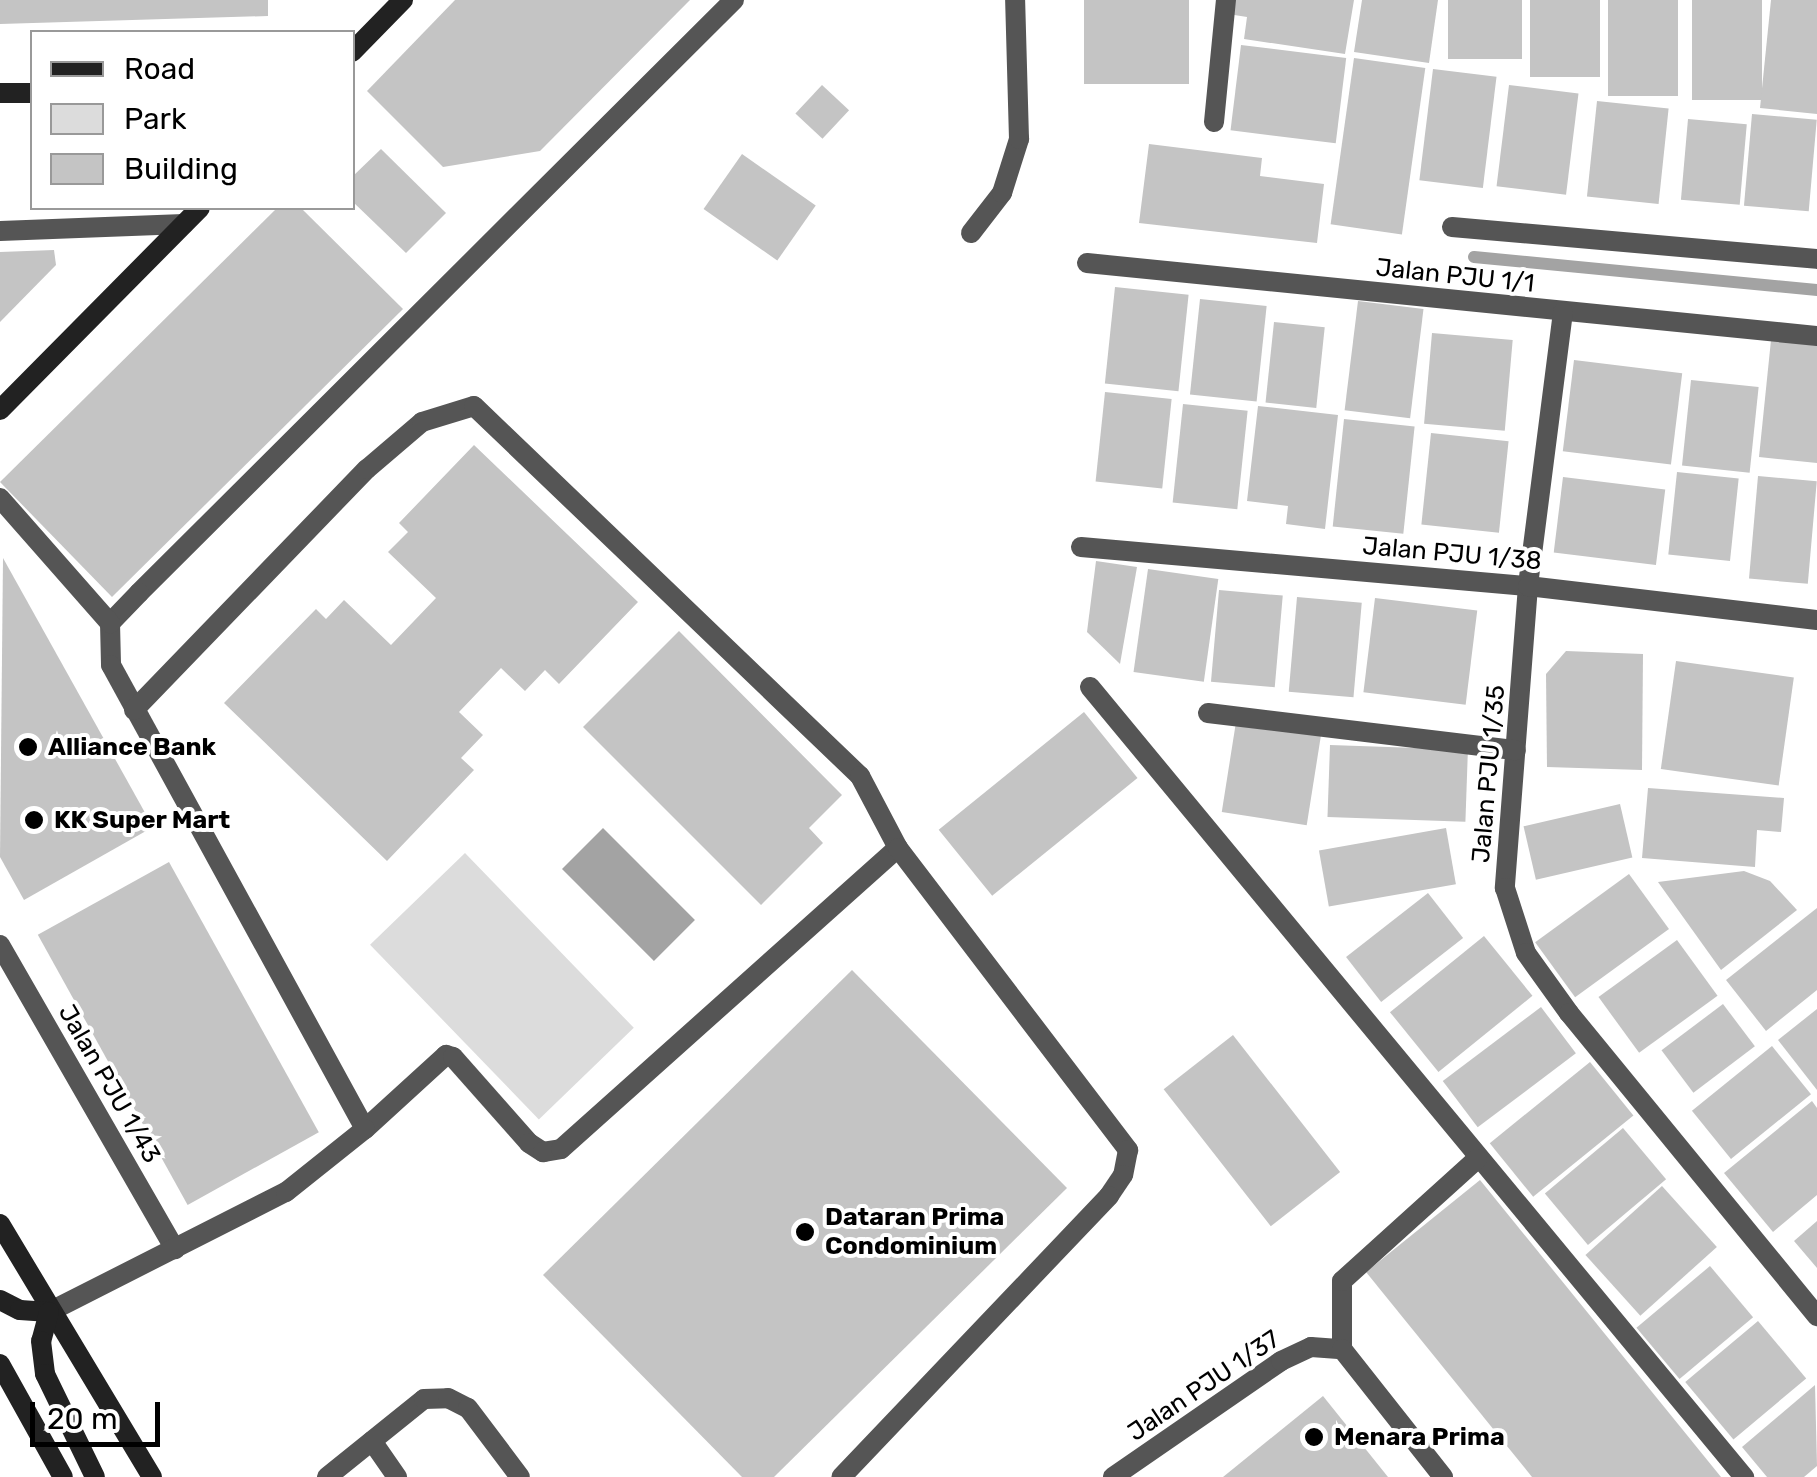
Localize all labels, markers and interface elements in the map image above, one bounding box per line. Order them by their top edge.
legend [30,30,355,210]
text: Road [124,51,195,87]
text: Park [124,101,186,137]
text: Building [124,151,238,187]
street label: Jalan PJU 1/1 [1374,253,1536,299]
street label: Jalan PJU 1/38 [1361,531,1543,577]
street label: Jalan PJU 1/35 [1466,684,1512,864]
place label: Alliance Bank [48,732,216,762]
marker: Alliance Bank [17,736,39,758]
place label: KK Super Mart [54,805,231,835]
marker: KK Super Mart [23,809,45,831]
street label: Jalan PJU 1/43 [52,999,166,1169]
place label: Dataran Prima Condominium [825,1203,1004,1262]
marker: Dataran Prima Condominium [794,1221,816,1243]
street label: Jalan PJU 1/37 [1122,1324,1286,1448]
scale bar [35,1382,165,1444]
text: 20 m [47,1401,118,1437]
place label: Menara Prima [1334,1422,1505,1452]
marker: Menara Prima [1303,1426,1325,1448]

